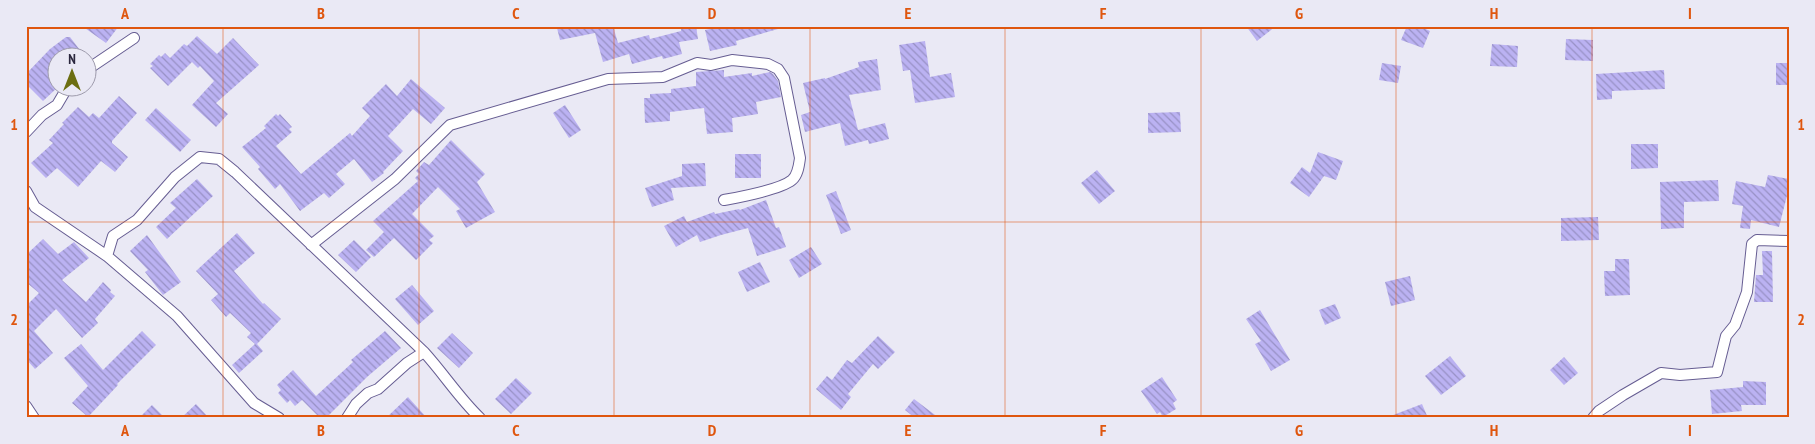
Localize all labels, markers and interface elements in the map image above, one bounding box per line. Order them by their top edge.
text: A [120,3,130,23]
text: B [317,3,325,23]
text: C [512,3,520,23]
text: D [708,3,717,23]
text: E [905,3,912,23]
text: F [1100,3,1107,23]
text: G [1295,3,1303,23]
text: H [1490,3,1498,23]
text: I [1688,3,1692,23]
north arrow [48,48,98,98]
text: N [68,50,76,68]
text: 1 [10,114,18,134]
text: 1 [1797,114,1805,134]
text: 2 [10,309,18,329]
text: 2 [1797,309,1805,329]
text: A [120,420,130,440]
text: B [317,420,325,440]
text: C [512,420,520,440]
text: D [708,420,717,440]
text: E [905,420,912,440]
text: F [1100,420,1107,440]
text: G [1295,420,1303,440]
text: H [1490,420,1498,440]
text: I [1688,420,1692,440]

